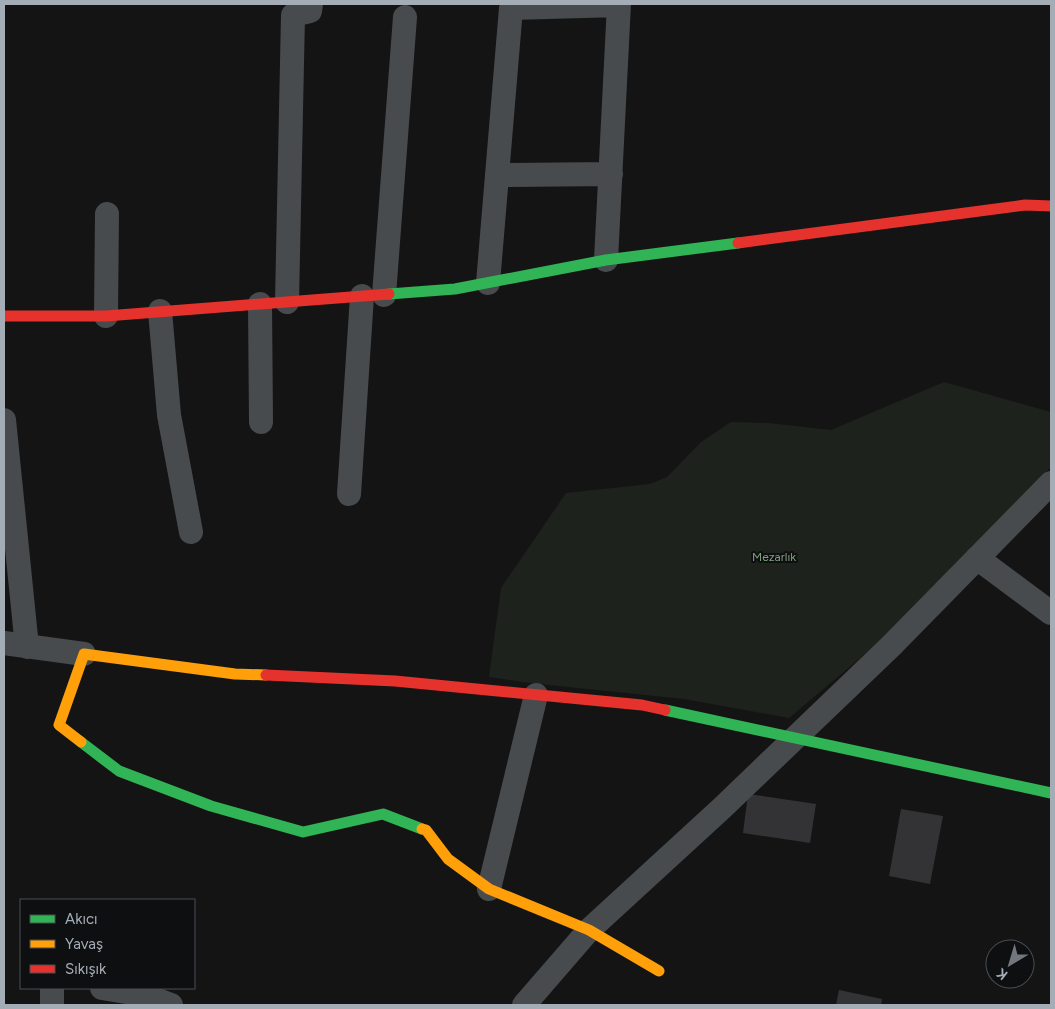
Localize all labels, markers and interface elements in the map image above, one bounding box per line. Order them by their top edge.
park label: Mezarlık [752,550,796,564]
legend [20,899,195,989]
text: Akıcı [65,910,98,928]
text: Yavaş [65,935,103,953]
north arrow [985,939,1035,989]
text: Sıkışık [65,960,107,978]
text: K [993,964,1011,983]

